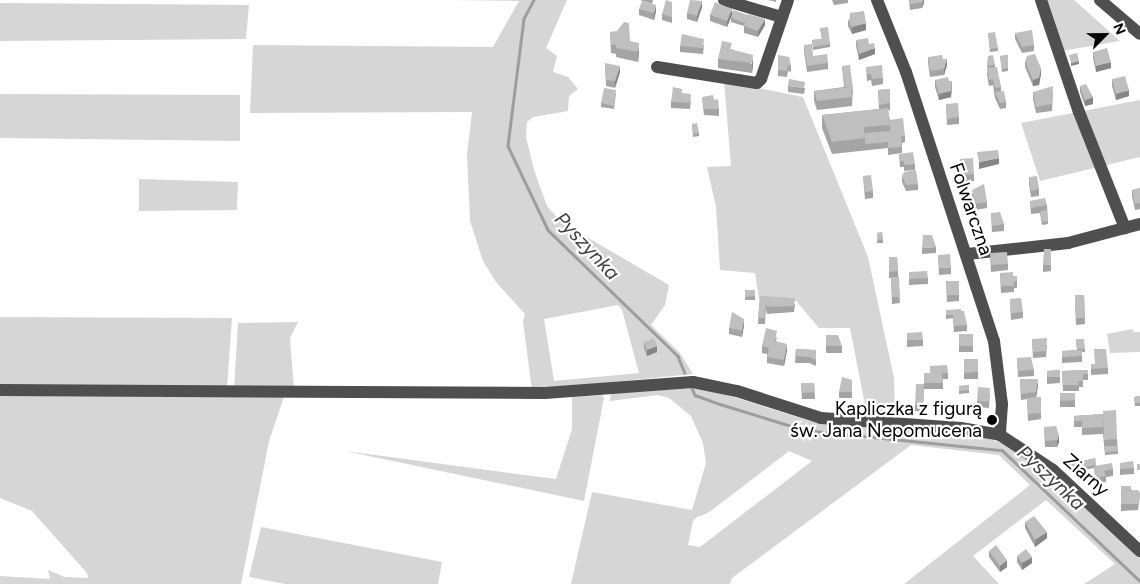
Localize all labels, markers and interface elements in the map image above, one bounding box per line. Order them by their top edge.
north arrow [1080,10,1130,60]
text: N [1109,21,1129,37]
street label: Folwarczna [945,160,997,258]
water label: Pyszynka [550,207,624,285]
place label: Kapliczka z figurą św. Jana Nepomucena [790,398,982,442]
marker: Kapliczka z figurą św. Jana Nepomucena [986,414,998,426]
water label: Pyszynka [1012,441,1090,515]
street label: Ziarny [1058,449,1114,501]

